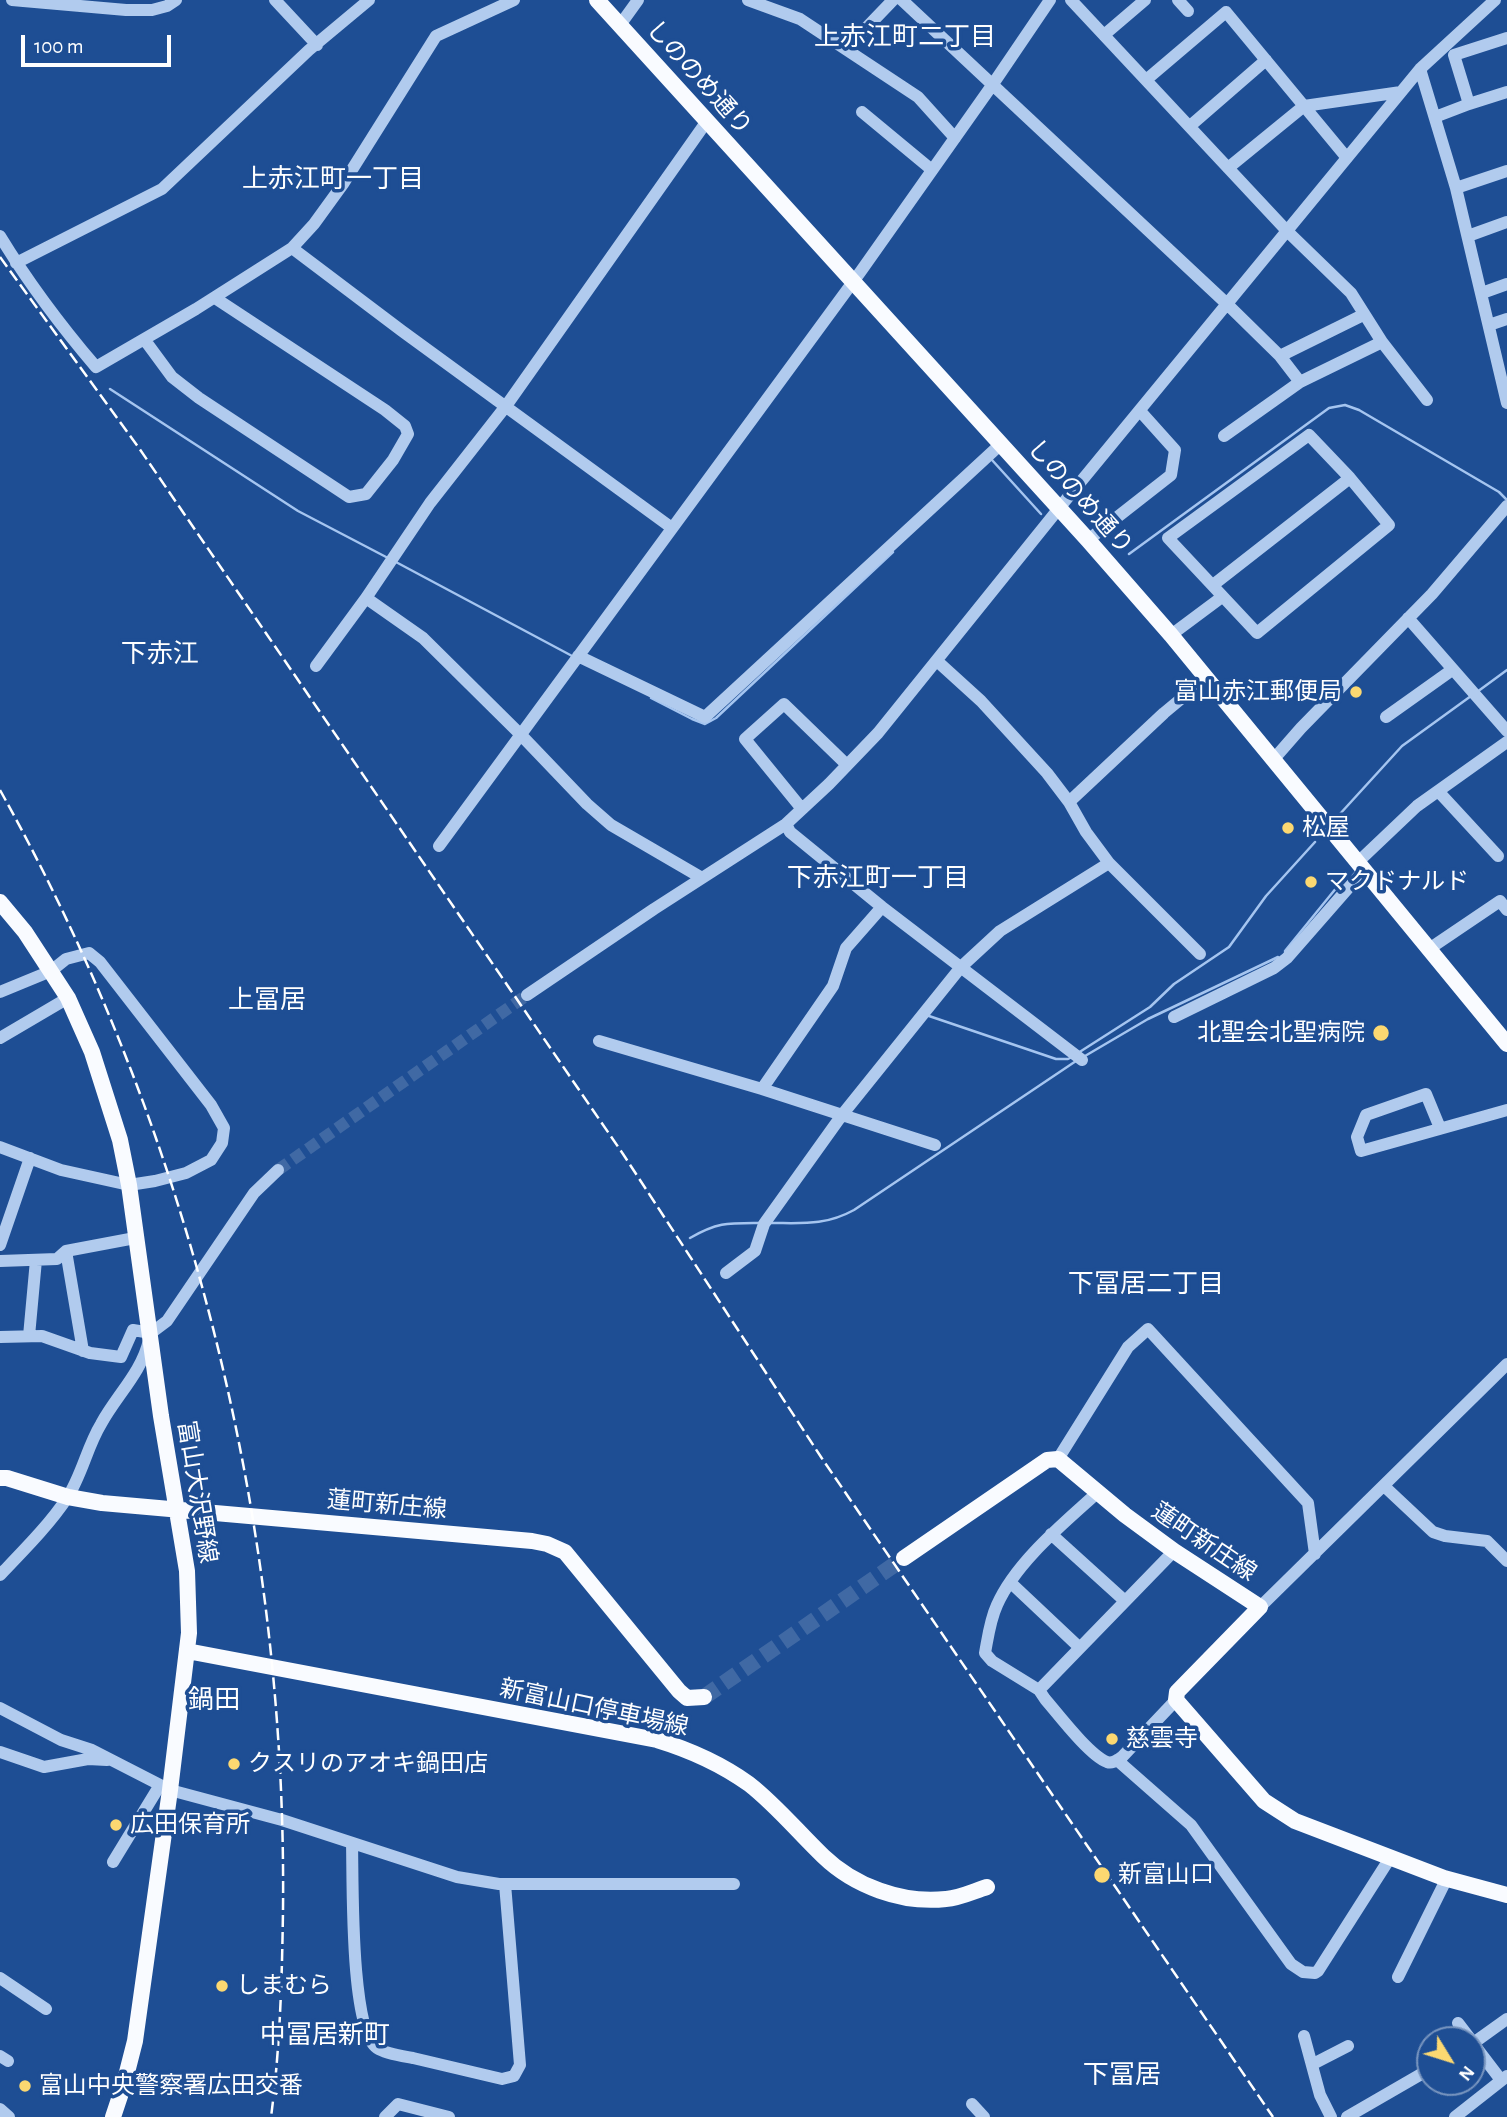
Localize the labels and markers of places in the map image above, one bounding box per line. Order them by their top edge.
place label: 富山赤江郵便局 [1174,678,1342,706]
marker: 富山赤江郵便局 [1348,684,1364,700]
place label: 松屋 [1302,814,1350,842]
marker: 松屋 [1280,820,1296,836]
place label: マクドナルド [1325,868,1469,896]
marker: マクドナルド [1303,874,1319,890]
place label: 北聖会北聖病院 [1197,1019,1365,1047]
marker: 北聖会北聖病院 [1371,1023,1391,1043]
place label: 慈雲寺 [1126,1725,1198,1753]
marker: 慈雲寺 [1104,1731,1120,1747]
place label: クスリのアオキ鍋田店 [248,1750,488,1778]
marker: クスリのアオキ鍋田店 [226,1756,242,1772]
place label: 広田保育所 [130,1811,250,1839]
marker: 広田保育所 [108,1817,124,1833]
place label: 新富山口 [1118,1861,1214,1889]
marker: 新富山口 [1092,1865,1112,1885]
place label: しまむら [236,1972,332,2000]
marker: しまむら [214,1978,230,1994]
place label: 富山中央警察署広田交番 [39,2072,303,2100]
marker: 富山中央警察署広田交番 [17,2078,33,2094]

